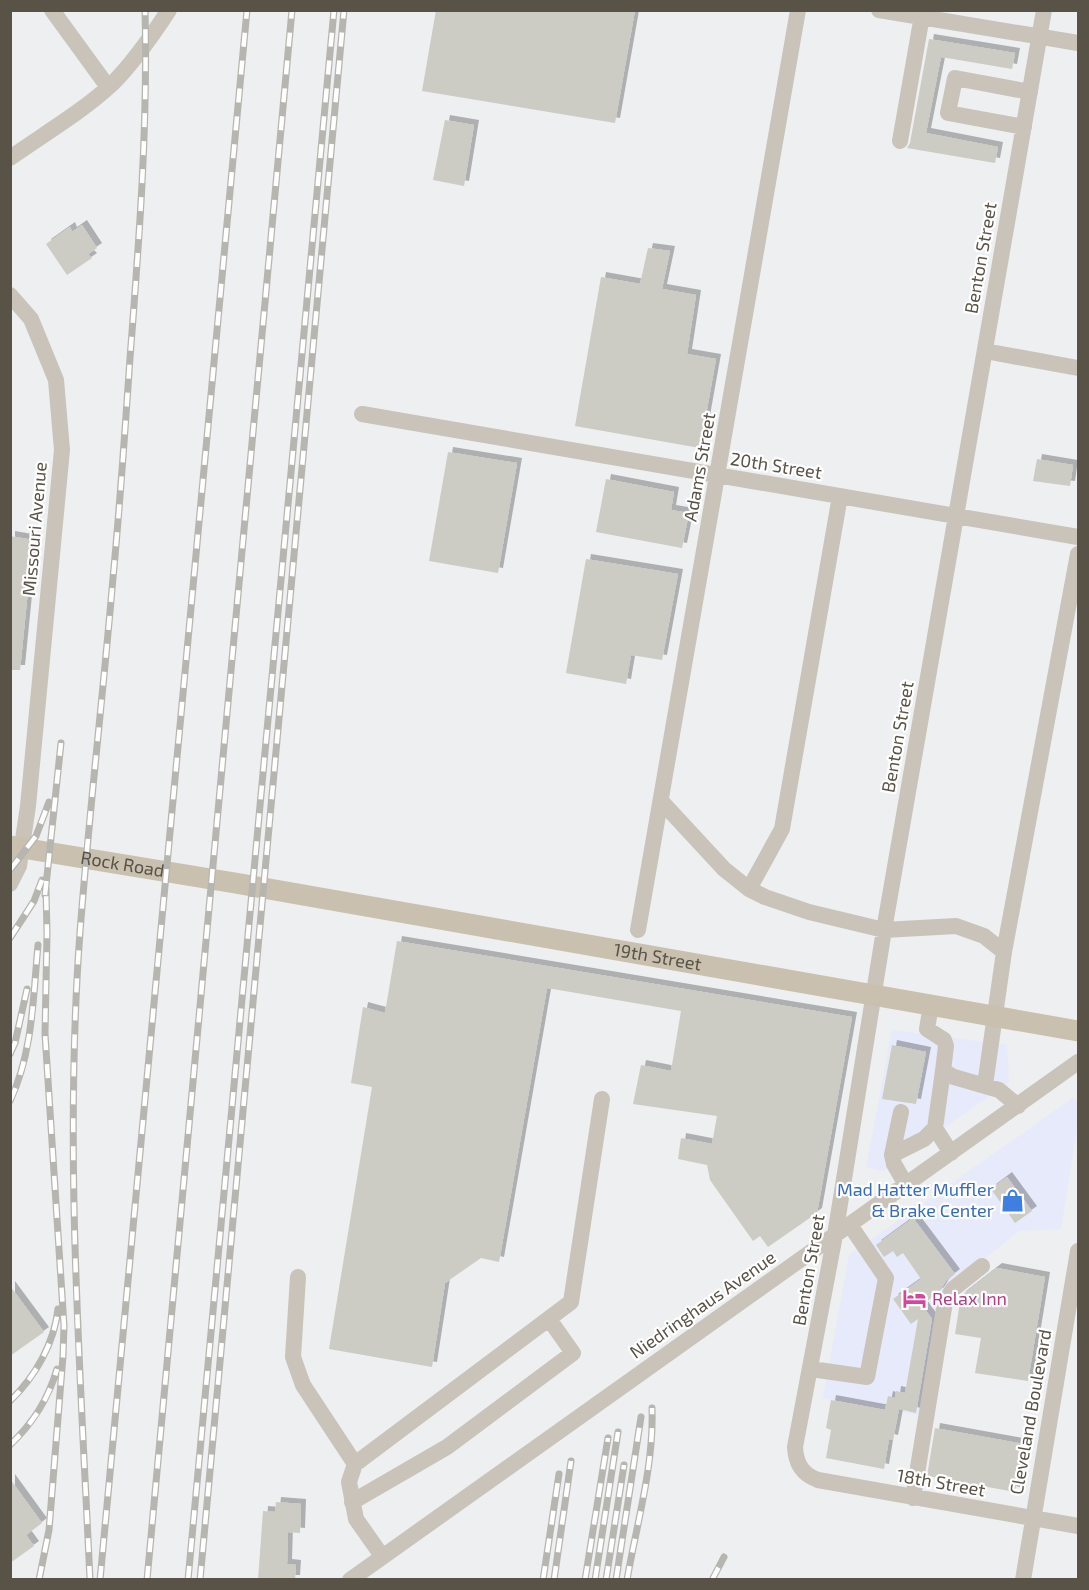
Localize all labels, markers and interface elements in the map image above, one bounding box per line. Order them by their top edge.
street label: Benton Street [959,200,1001,315]
street label: Adams Street [679,410,719,523]
street label: 20th Street [729,447,824,483]
street label: Missouri Avenue [17,461,51,597]
street label: Benton Street [876,679,918,794]
street label: Rock Road [79,846,166,881]
street label: 19th Street [612,938,703,975]
place label: Mad Hatter Muffler & Brake Center [837,1178,994,1221]
shop icon: Mad Hatter Muffler & Brake Center [999,1187,1025,1213]
street label: Benton Street [787,1212,829,1327]
street label: Niedringhaus Avenue [625,1246,780,1363]
hotel icon: Relax Inn [901,1286,927,1312]
place label: Relax Inn [932,1287,1007,1309]
street label: Cleveland Boulevard [1005,1327,1055,1496]
street label: 18th Street [895,1463,987,1501]

